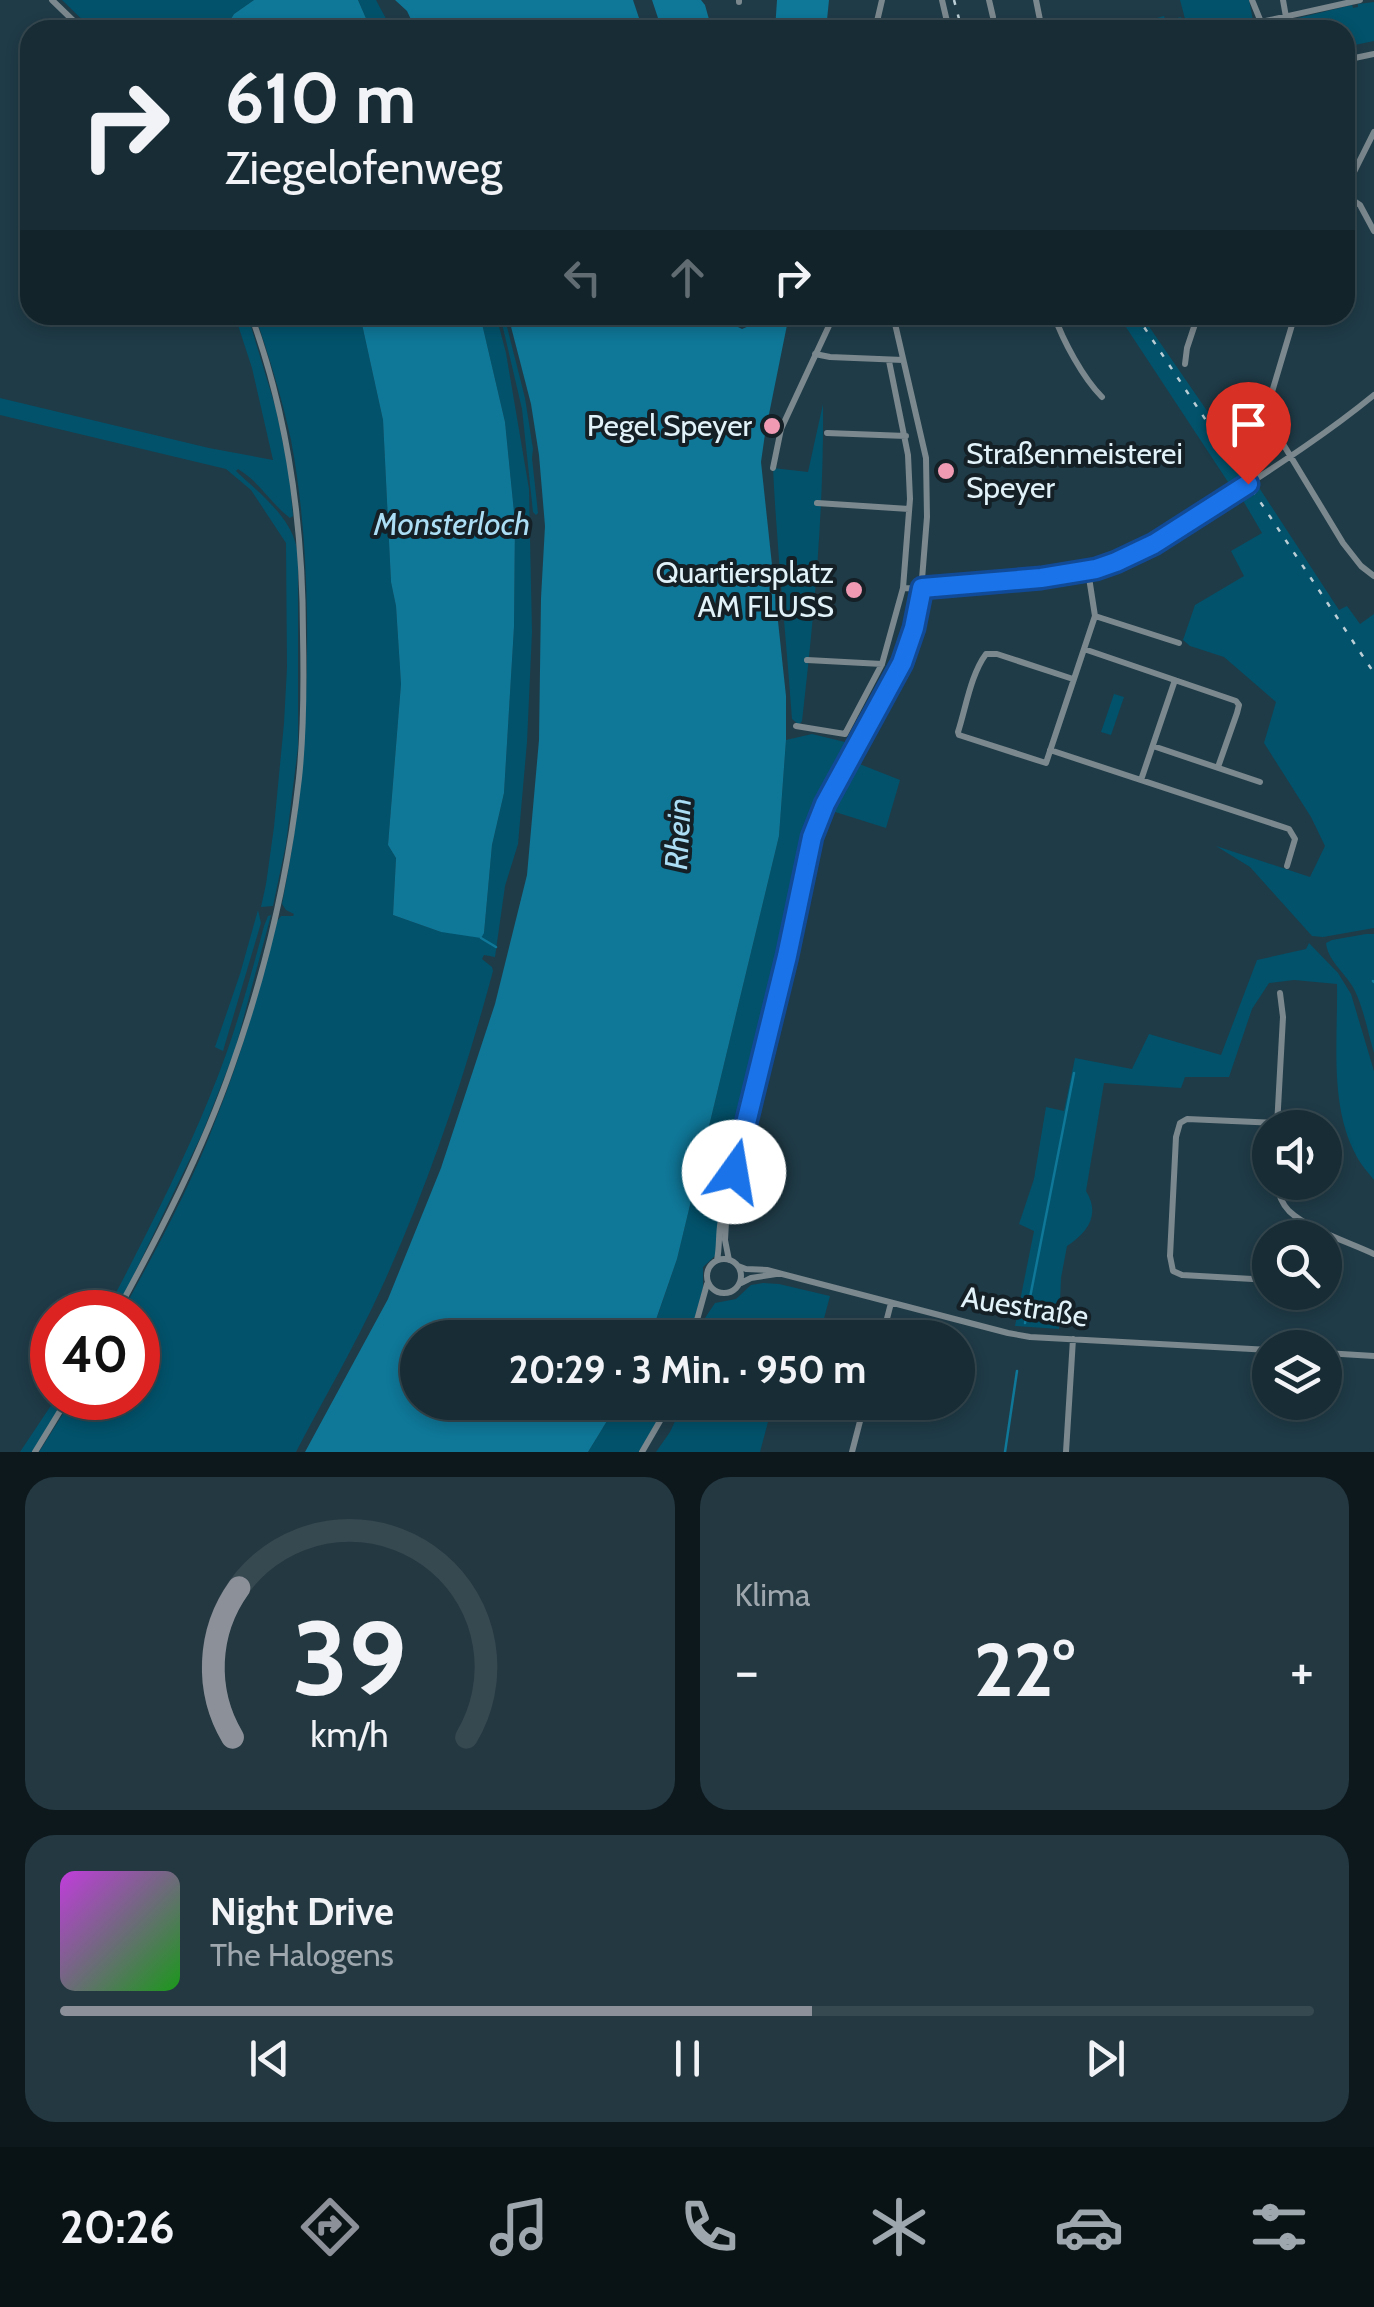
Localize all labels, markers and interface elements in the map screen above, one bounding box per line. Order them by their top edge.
text: 610 m [225,55,416,141]
icon: right [60,60,190,190]
text: Ziegelofenweg [225,141,503,195]
icon: left [555,250,610,305]
icon: ahead [660,250,715,305]
icon: right [765,250,820,305]
pin [1206,382,1291,485]
icon: arrive [1221,397,1276,452]
place label: Pegel Speyer [587,407,753,444]
marker: Pegel Speyer [761,415,783,437]
place label: Straßenmeisterei Speyer [966,435,1183,506]
marker: Straßenmeisterei Speyer [935,460,957,482]
water label: Monsterloch [373,504,530,543]
place label: Quartiersplatz AM FLUSS [656,554,834,625]
marker: Quartiersplatz AM FLUSS [843,579,865,601]
water label: Rhein [656,797,699,871]
map controls [1252,1110,1342,1420]
button: sound [1252,1110,1342,1200]
position arrow [682,1120,786,1224]
button: search [1252,1220,1342,1310]
street label: Auestraße [959,1278,1091,1335]
speed limit sign: 40 [30,1290,160,1420]
button: layers [1252,1330,1342,1420]
text: 20:29 · 3 Min. · 950 m [509,1346,866,1393]
text: Klima [735,1575,810,1614]
text: 39 [292,1595,407,1721]
text: 22° [974,1624,1075,1715]
text: − [735,1637,759,1704]
text: + [1290,1637,1314,1704]
text: km/h [311,1713,389,1756]
text: Night Drive [210,1888,394,1935]
text: The Halogens [210,1935,394,1974]
icon: previous [242,2031,297,2086]
icon: pause [660,2031,715,2086]
icon: next [1078,2031,1133,2086]
icon: directions [295,2192,365,2262]
icon: music [484,2192,554,2262]
icon: phone [674,2192,744,2262]
icon: climate [864,2192,934,2262]
icon: car [1054,2192,1124,2262]
icon: filters [1244,2192,1314,2262]
text: 20:26 [60,2200,175,2254]

